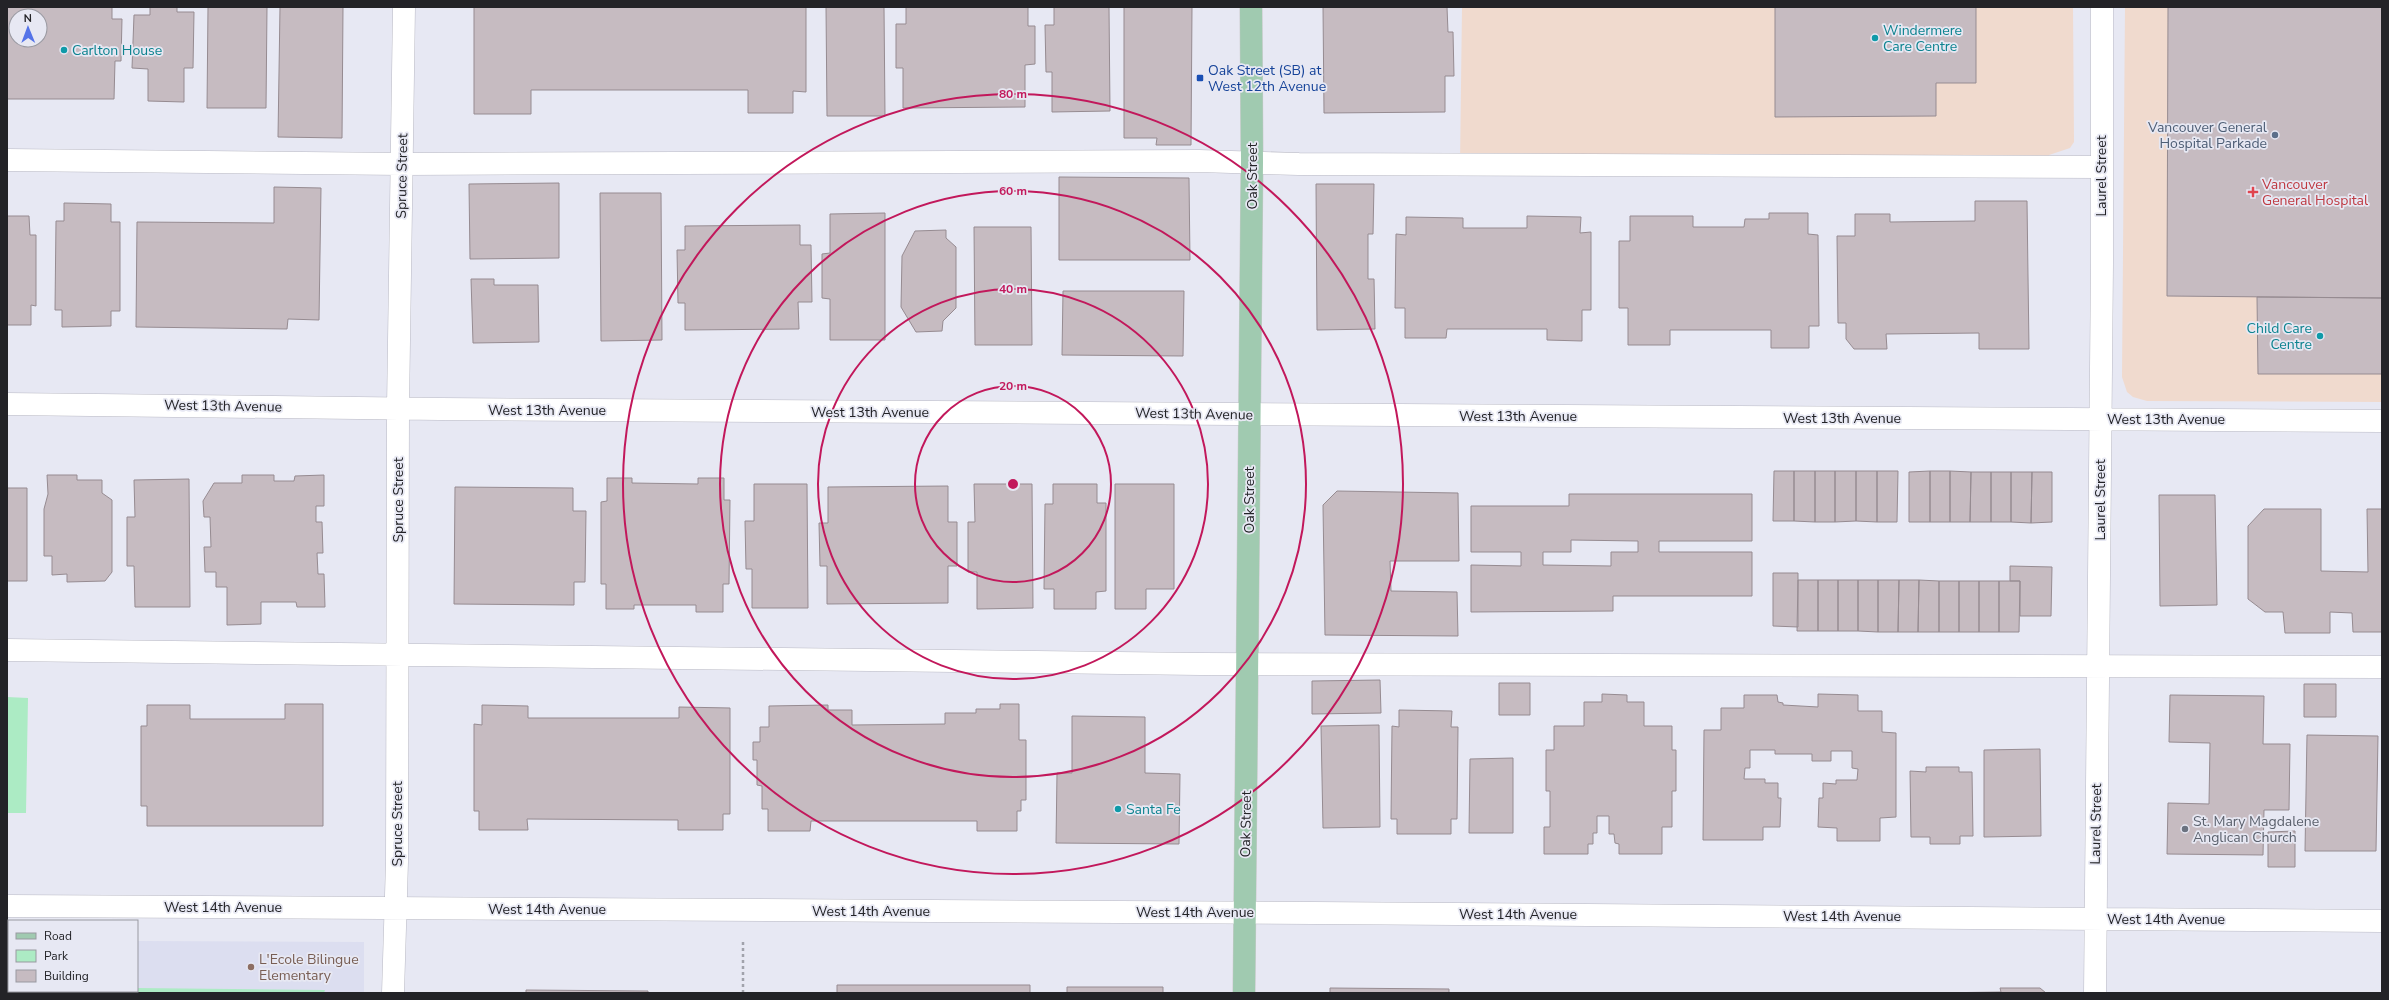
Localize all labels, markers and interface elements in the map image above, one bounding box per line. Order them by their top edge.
north arrow [8,8,48,48]
text: N [24,11,32,26]
place label: Windermere Care Centre [1883,21,1962,56]
marker: Windermere Care Centre [1870,33,1880,43]
place label: Carlton House [72,41,162,60]
marker: Carlton House [59,45,69,55]
place label: Oak Street (SB) at West 12th Avenue [1208,61,1326,96]
marker: Oak Street (SB) at West 12th Avenue [1195,73,1205,83]
text: 80 m [999,86,1027,102]
place label: Vancouver General Hospital Parkade [2147,118,2268,153]
marker: Vancouver General Hospital Parkade [2270,130,2280,140]
street label: Spruce Street [392,133,412,219]
street label: Laurel Street [2092,135,2111,217]
street label: Oak Street [1243,142,1262,209]
place label: Vancouver General Hospital [2261,175,2369,210]
text: 60 m [999,183,1027,199]
marker: Vancouver General Hospital [2247,186,2259,198]
text: 40 m [999,281,1027,297]
place label: Child Care Centre [2247,319,2312,354]
marker: Child Care Centre [2315,331,2325,341]
text: 20 m [999,378,1027,394]
street label: West 13th Avenue [164,395,282,417]
street label: West 13th Avenue [488,401,606,420]
street label: West 13th Avenue [811,403,929,422]
street label: West 13th Avenue [1135,403,1253,425]
street label: West 13th Avenue [1459,407,1577,426]
street label: West 13th Avenue [1783,409,1901,428]
street label: West 13th Avenue [2107,410,2225,429]
street label: Spruce Street [389,457,408,543]
street label: Laurel Street [2091,459,2110,541]
street label: Oak Street [1240,466,1259,533]
centre of rings [1006,477,1020,491]
street label: Spruce Street [388,781,407,867]
street label: Laurel Street [2086,783,2106,865]
street label: Oak Street [1236,790,1256,858]
place label: Santa Fe [1126,800,1181,819]
marker: Santa Fe [1113,804,1123,814]
place label: St. Mary Magdalene Anglican Church [2193,812,2319,847]
marker: St. Mary Magdalene Anglican Church [2180,824,2190,834]
street label: West 14th Avenue [164,898,282,917]
street label: West 14th Avenue [488,900,606,919]
street label: West 14th Avenue [812,902,930,921]
street label: West 14th Avenue [1136,903,1254,922]
street label: West 14th Avenue [1459,905,1577,924]
street label: West 14th Avenue [1783,907,1901,926]
street label: West 14th Avenue [2107,910,2225,929]
legend [8,920,138,992]
text: Road [44,928,72,944]
text: Park [44,948,69,964]
place label: L'Ecole Bilingue Elementary [259,950,359,985]
marker: L'Ecole Bilingue Elementary [246,962,256,972]
text: Building [44,968,89,984]

